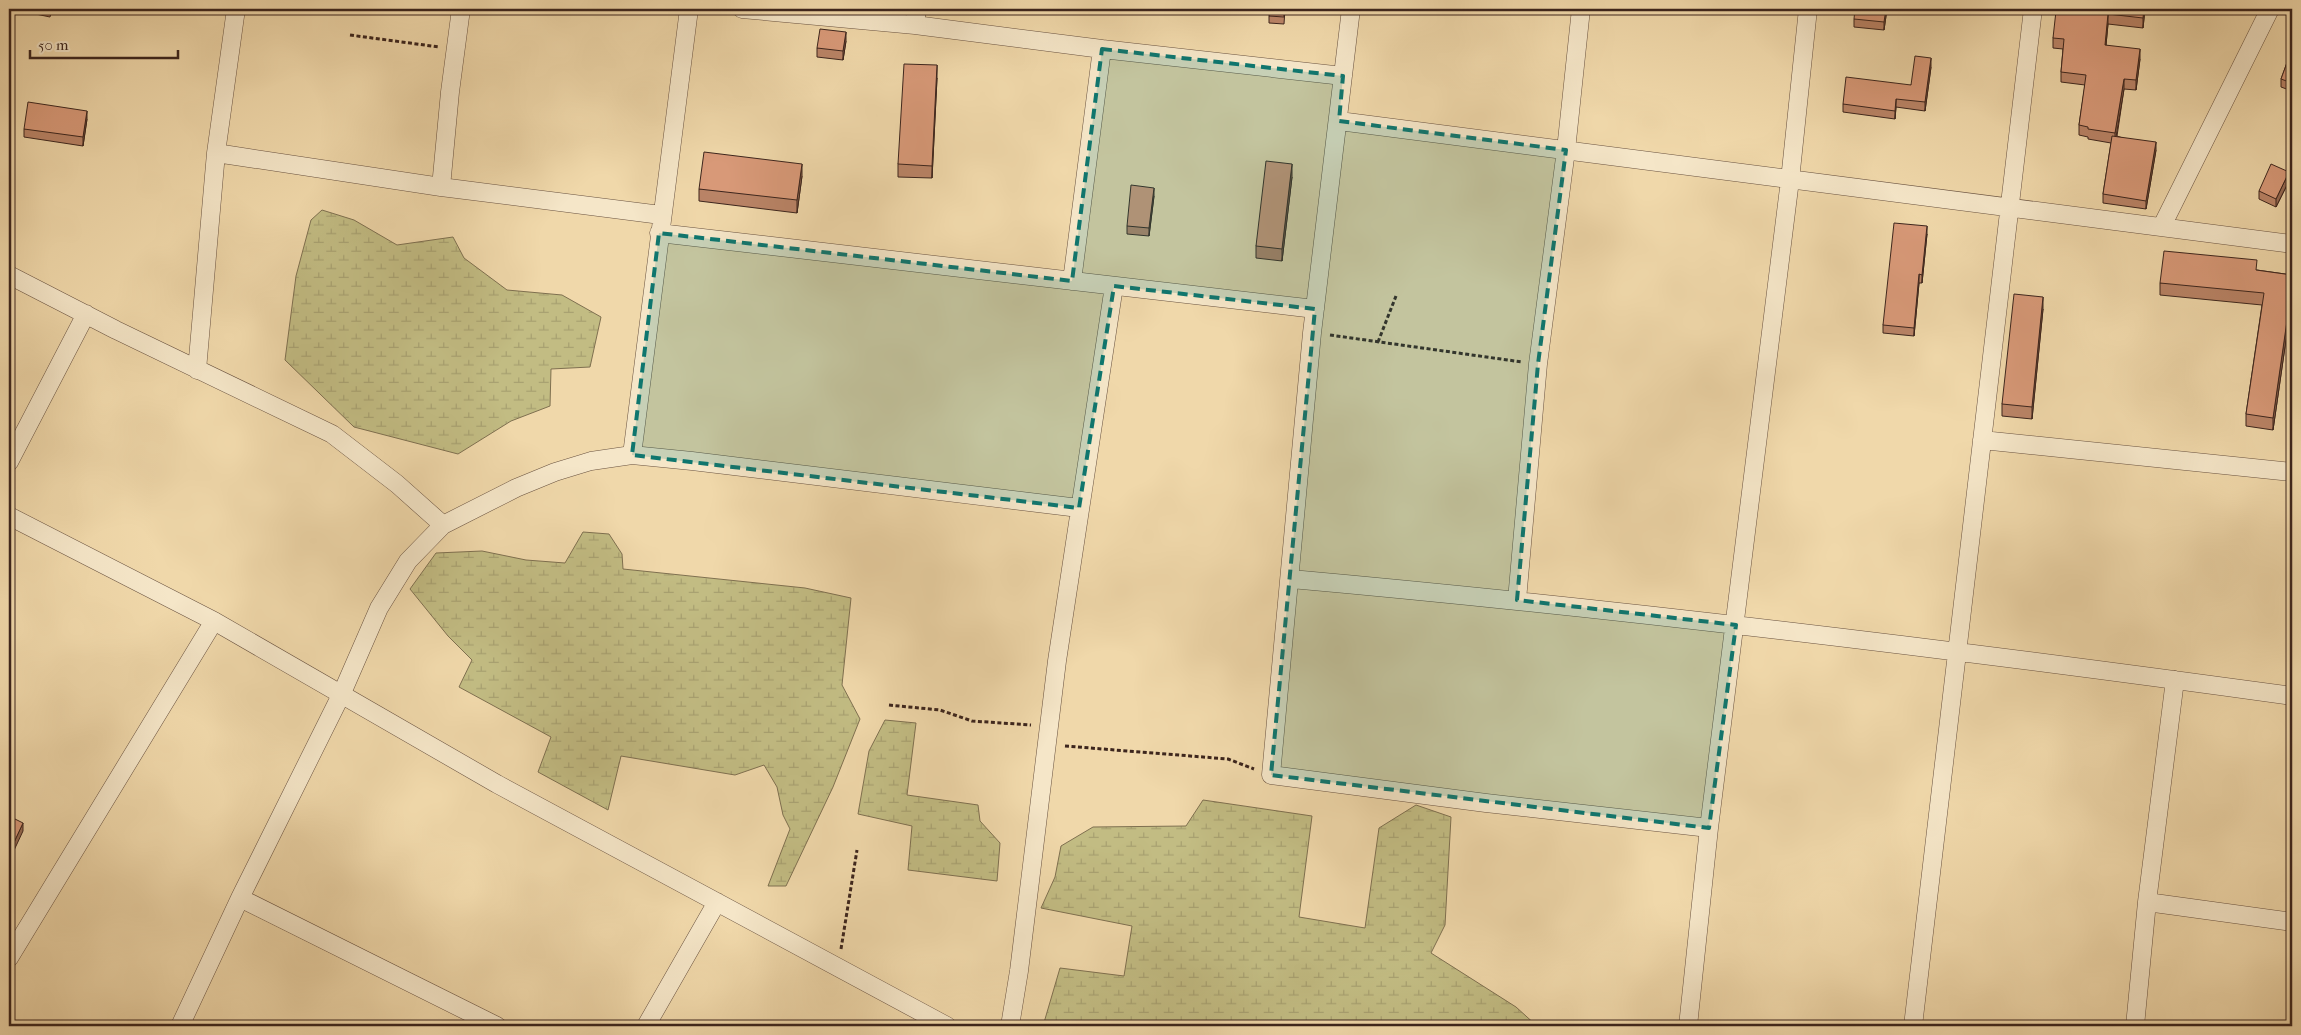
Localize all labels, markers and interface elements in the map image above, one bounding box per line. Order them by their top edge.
scale bar [30,28,178,60]
text: 50 m [38,36,69,54]

